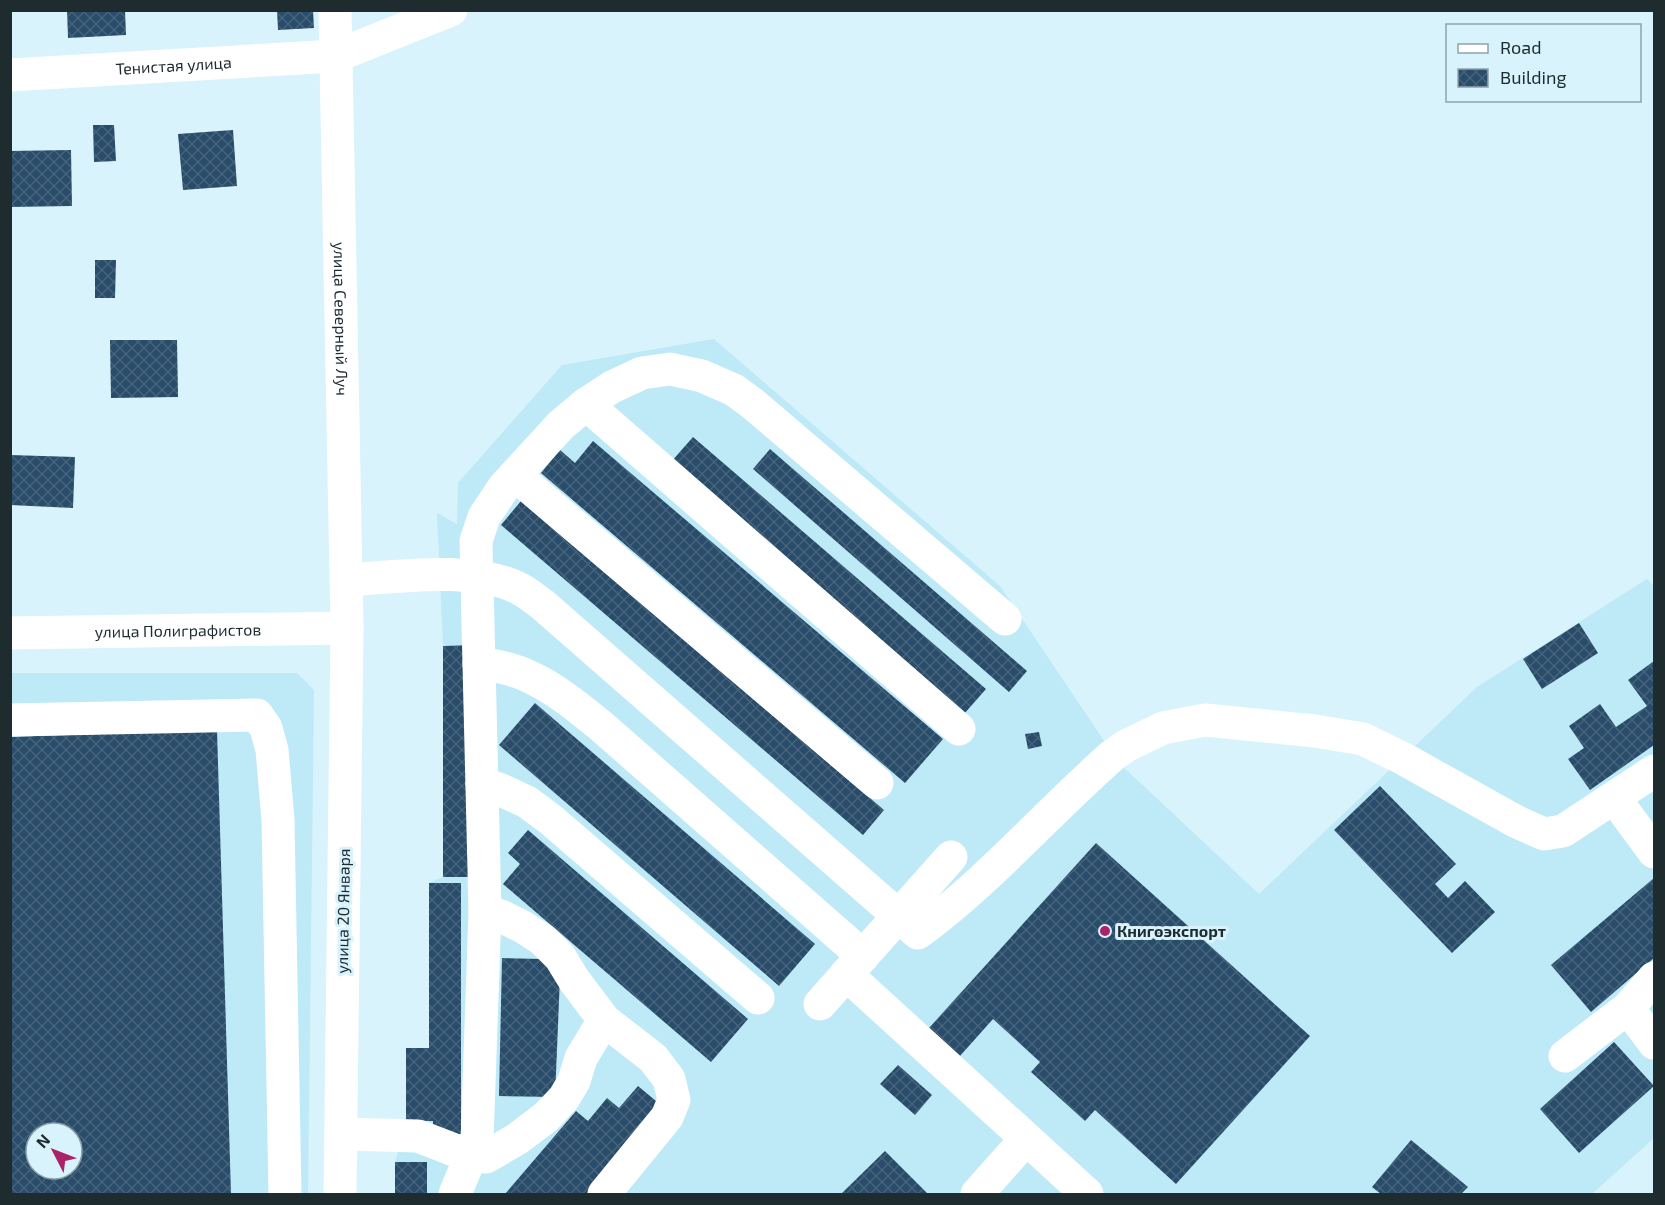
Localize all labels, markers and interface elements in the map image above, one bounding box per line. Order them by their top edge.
legend [1446,24,1641,102]
text: Road [1500,36,1541,58]
street label: Тенистая улица [115,52,232,78]
text: Building [1500,66,1567,88]
street label: улица Северный Луч [330,242,352,396]
street label: улица Полиграфистов [95,619,261,642]
street label: улица 20 Января [332,848,354,974]
place label: Книгоэкспорт [1117,921,1226,940]
marker: Книгоэкспорт [1098,924,1112,938]
north arrow [24,1121,84,1181]
text: N [32,1130,53,1151]

